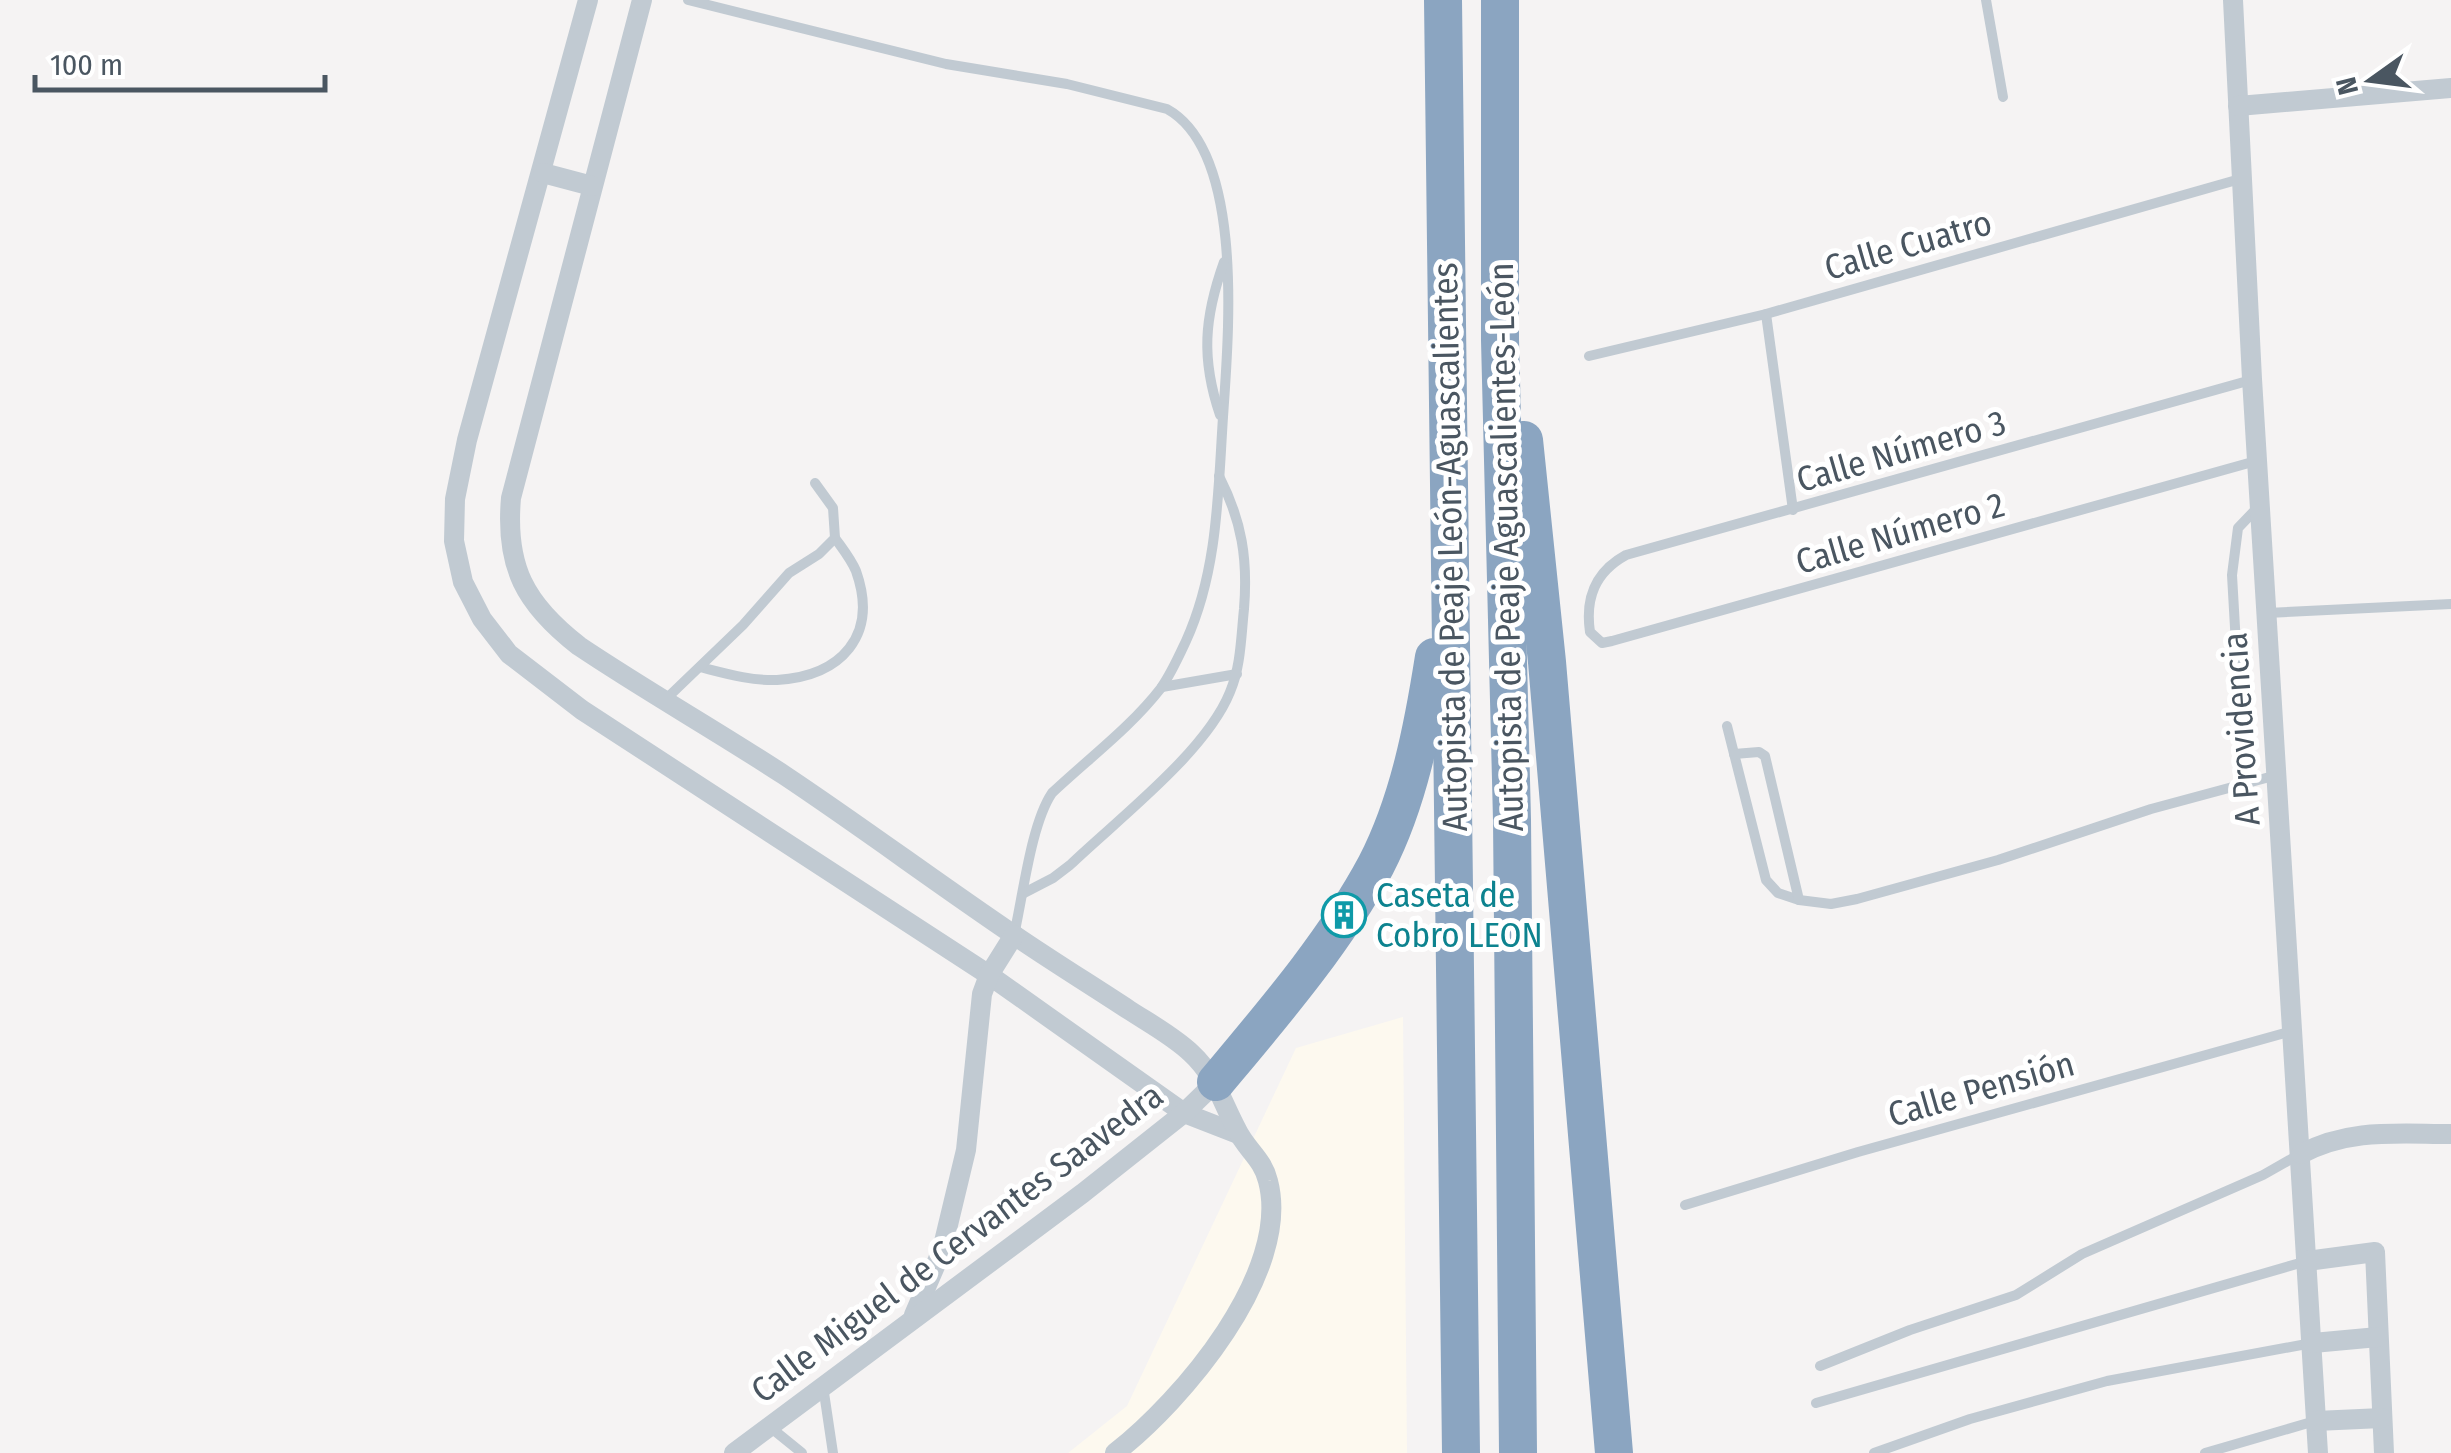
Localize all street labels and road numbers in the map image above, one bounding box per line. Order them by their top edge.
street label: Calle Cuatro [1820,201,1996,289]
street label: Autopista de Peaje León-Aguascalientes [1424,262,1476,832]
street label: Autopista de Peaje Aguascalientes-León [1480,262,1532,832]
street label: Calle Número 3 [1792,401,2010,501]
street label: Calle Número 2 [1791,483,2009,583]
street label: A Providencia [2213,631,2269,827]
street label: Calle Pensión [1883,1042,2079,1136]
street label: Calle Miguel de Cervantes Saavedra [743,1074,1171,1412]

